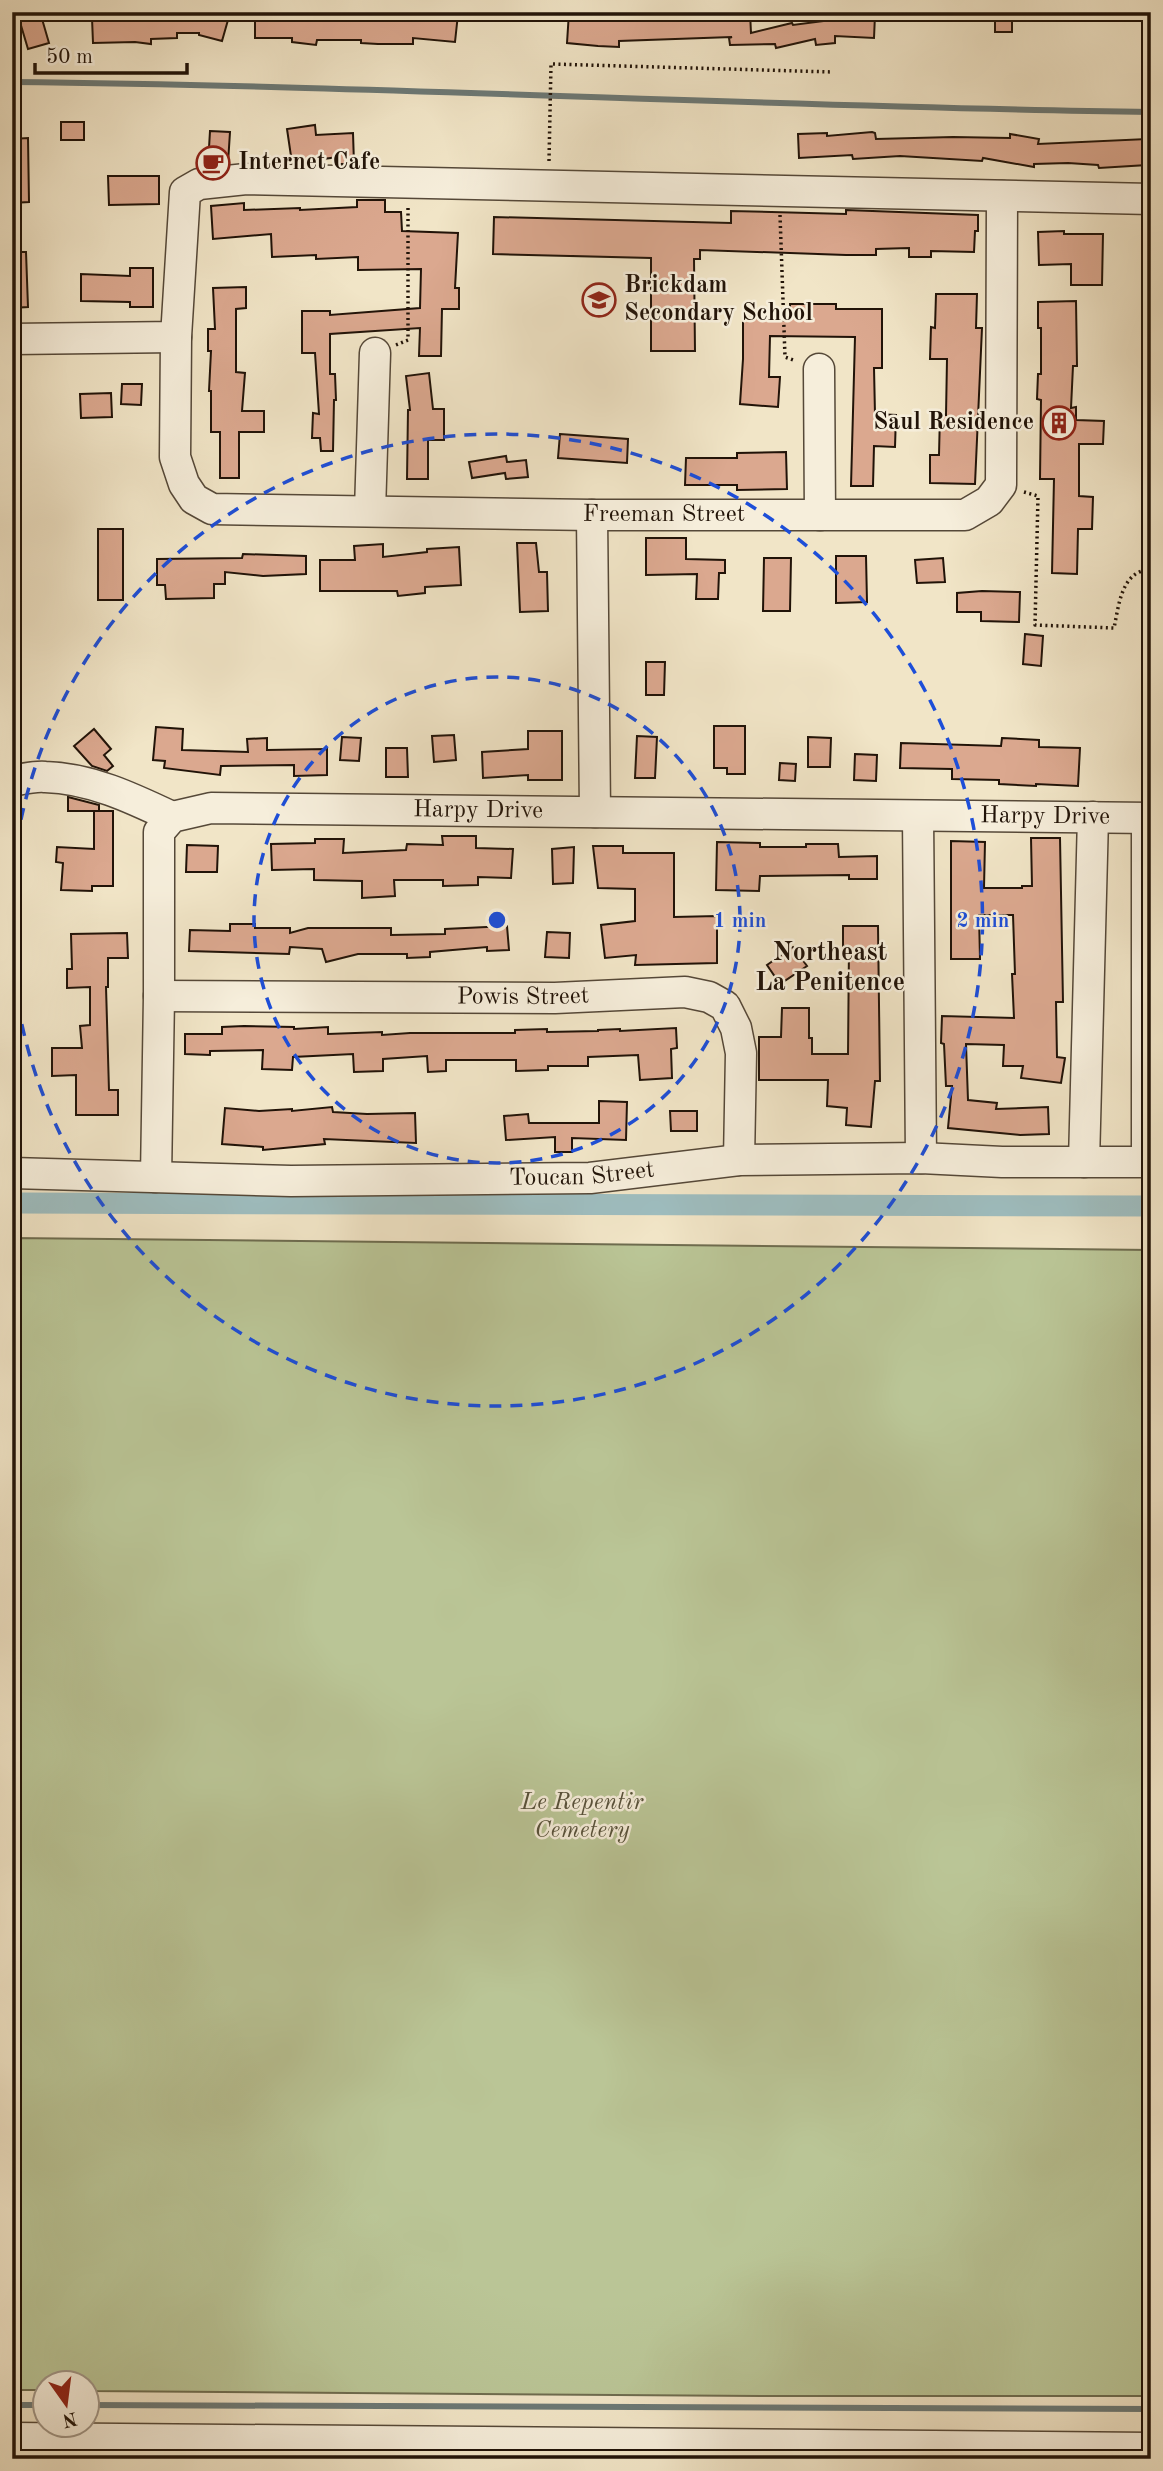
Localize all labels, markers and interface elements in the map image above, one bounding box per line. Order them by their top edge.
scale bar [35,32,187,76]
text: 50 m [46,47,93,68]
cafe icon: Internet Cafe [194,144,232,182]
place label: Internet Cafe [238,151,380,175]
place label: Brickdam Secondary School [624,274,813,326]
school or university icon: Brickdam Secondary School [580,281,618,319]
building icon: Saul Residence [1040,404,1078,442]
place label: Saul Residence [873,411,1034,435]
street label: Freeman Street [582,503,745,527]
street label: Harpy Drive [413,798,543,824]
street label: Harpy Drive [980,804,1110,830]
centre of rings [485,908,509,932]
text: 1 min [714,911,766,932]
text: 2 min [957,911,1009,932]
district label: Northeast La Penitence [755,940,905,996]
street label: Powis Street [457,984,590,1010]
street label: Toucan Street [509,1158,656,1191]
park label: Le Repentir Cemetery [520,1791,644,1843]
north arrow [32,2370,102,2440]
text: N [60,2407,79,2429]

